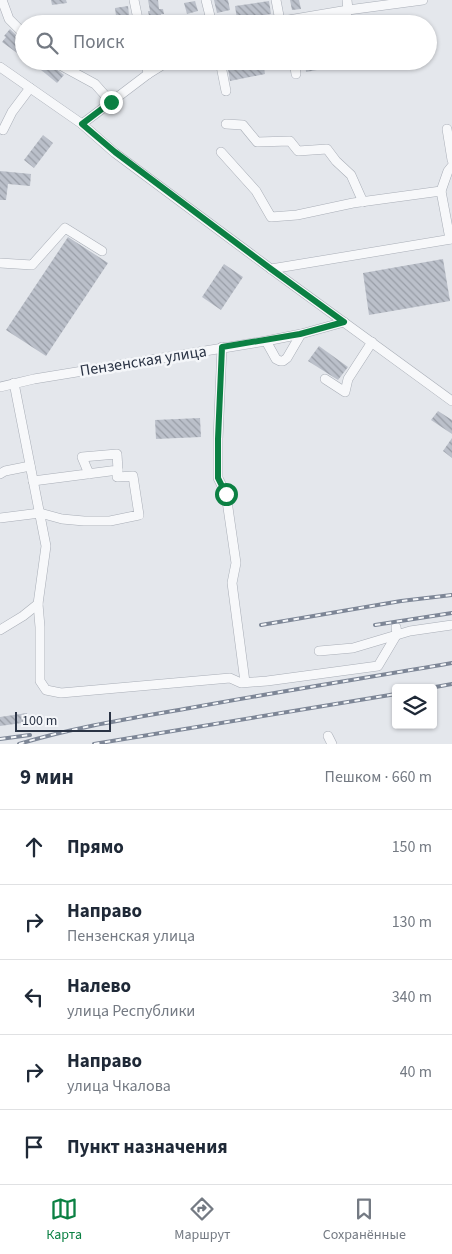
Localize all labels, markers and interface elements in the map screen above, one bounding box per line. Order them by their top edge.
search box [15,15,437,70]
icon: search [33,29,61,57]
text: Поиск [73,29,124,56]
route end [100,91,123,114]
street label: Пензенская улица [78,340,208,382]
route start [215,483,238,506]
map controls [392,684,437,729]
button: layers [392,684,437,729]
scale bar [15,709,111,732]
text: 100 m [22,711,57,731]
text: 9 мин [20,762,74,792]
text: Пешком · 660 m [325,766,432,788]
icon: ahead [20,833,48,861]
text: Прямо [67,834,124,861]
text: 150 m [392,836,432,858]
text: Направо [67,898,142,925]
icon: right [20,908,48,936]
text: 130 m [392,911,432,933]
text: Пензенская улица [67,925,195,947]
text: Налево [67,973,131,1000]
icon: left [20,983,48,1011]
text: 340 m [392,986,432,1008]
text: улица Республики [67,1000,195,1022]
text: Направо [67,1048,142,1075]
icon: right [20,1058,48,1086]
text: 40 m [400,1061,432,1083]
text: улица Чкалова [67,1075,171,1097]
icon: arrive [20,1133,48,1161]
text: Пункт назначения [67,1134,228,1161]
tab: Карта [46,1195,82,1245]
tab: Маршрут [174,1195,230,1245]
tab: Сохранённые [323,1195,406,1245]

